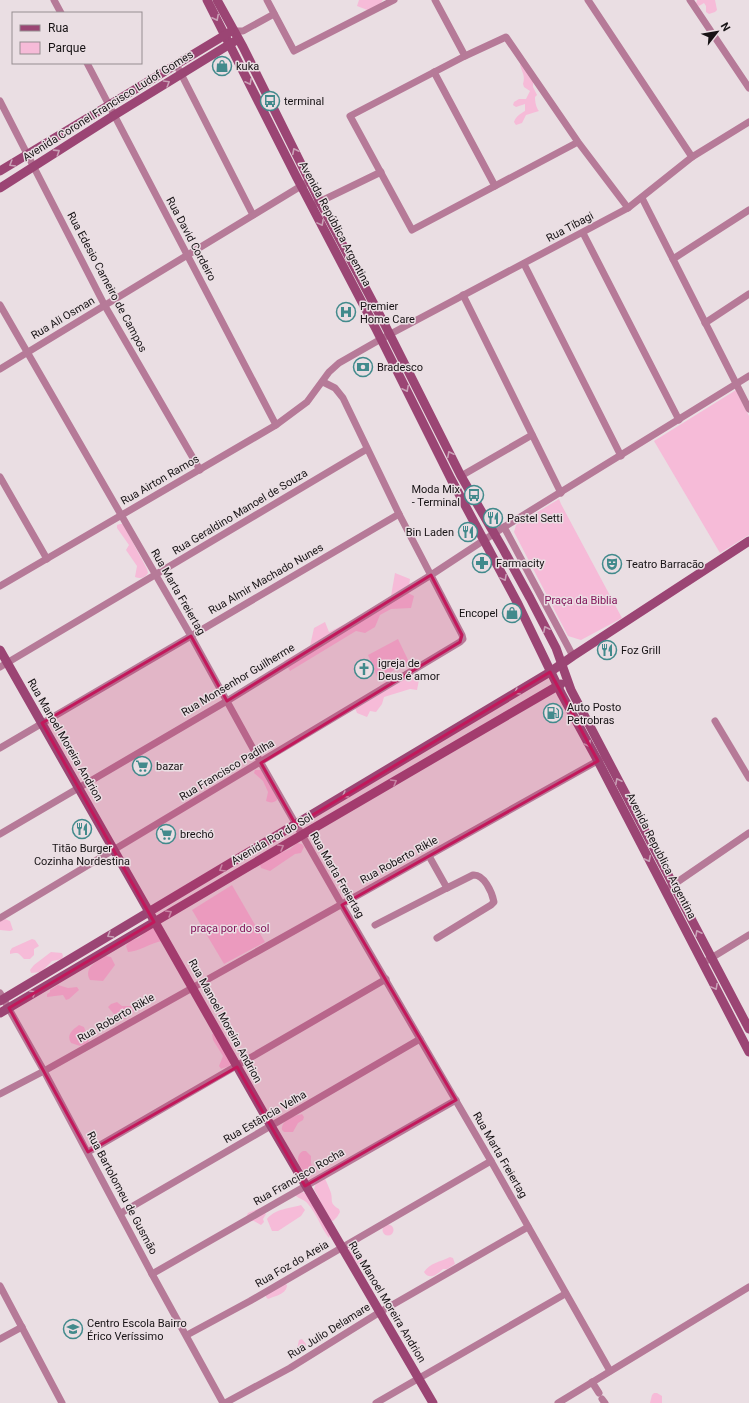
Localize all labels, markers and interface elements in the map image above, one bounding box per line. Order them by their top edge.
legend [12,12,142,64]
north arrow [697,12,737,52]
one-way arrow [211,13,219,21]
text: N [718,20,733,34]
text: Rua [48,21,69,35]
text: Parque [48,41,86,55]
street label: Avenida Coronel Francisco Ludof Gomes [20,48,196,164]
shop icon: kuka [211,55,233,77]
place label: kuka [236,60,259,73]
one-way arrow [244,78,252,86]
one-way arrow [163,80,170,88]
bus stop icon: terminal [259,90,281,112]
place label: terminal [284,95,324,108]
one-way arrow [292,148,299,155]
one-way arrow [53,149,60,157]
one-way arrow [9,159,16,166]
street label: Avenida República Argentina [296,159,374,289]
street label: Rua David Cordeiro [163,195,219,283]
street label: Rua Tibagi [544,209,596,245]
street label: Rua Edesio Carneiro de Campos [64,210,150,355]
one-way arrow [316,219,323,226]
street label: Rua Ali Osman [29,294,97,342]
place label: Premier Home Care [360,300,415,326]
hospital icon: Premier Home Care [335,301,357,323]
bank icon: Bradesco [352,356,374,378]
place label: Bradesco [377,361,423,374]
one-way arrow [401,384,409,392]
one-way arrow [447,450,454,458]
street label: Rua Airton Ramos [119,452,202,508]
street label: Rua Geraldino Manoel de Souza [170,466,310,558]
place label: Moda Mix - Terminal [411,483,461,509]
bus stop icon: Moda Mix - Terminal [463,484,485,506]
restaurant icon: Pastel Setti [482,507,504,529]
place label: Pastel Setti [507,512,563,525]
restaurant icon: Bin Laden [457,521,479,543]
place label: Bin Laden [406,526,454,539]
street label: Rua Almir Machado Nunes [206,541,326,617]
street label: Rua Marta Freiertag [148,547,208,637]
pharmacy icon: Farmacity [471,552,493,574]
theatre icon: Teatro Barracão [601,553,623,575]
place label: Farmacity [496,557,545,570]
place label: Teatro Barracão [626,558,704,571]
one-way arrow [500,574,507,582]
park label: Praça da Biblia [545,594,617,607]
shop icon: Encopel [501,602,523,624]
place label: Encopel [459,607,498,620]
one-way arrow [543,626,551,633]
restaurant icon: Foz Grill [596,639,618,661]
street label: Rua Monsenhor Guilherme [179,641,297,719]
place label: Foz Grill [621,644,661,657]
place label: igreja de Deus é amor [378,657,440,683]
church icon: igreja de Deus é amor [353,658,375,680]
street label: Rua Manoel Moreira Andrion [25,676,105,804]
one-way arrow [514,688,521,695]
place label: Auto Posto Petrobras [567,701,621,727]
fuel station icon: Auto Posto Petrobras [542,702,564,724]
street label: Rua Francisco Padilha [177,737,277,803]
one-way arrow [584,740,591,747]
supermarket icon: bazar [131,755,153,777]
place label: bazar [156,760,184,773]
one-way arrow [615,777,623,785]
one-way arrow [390,779,397,786]
one-way arrow [342,790,349,798]
street label: Avenida Republica Argentina [623,791,699,921]
street label: Avenida Por do Sol [229,810,315,868]
restaurant icon: Titão Burger Cozinha Nordestina [71,818,93,840]
supermarket icon: brechó [155,823,177,845]
place label: brechó [180,828,214,841]
street label: Rua Marta Freiertag [307,830,367,920]
street label: Rua Roberto Rikle [358,833,440,887]
place label: Titão Burger Cozinha Nordestina [34,842,130,868]
one-way arrow [277,844,284,851]
one-way arrow [644,855,651,862]
one-way arrow [219,864,226,871]
one-way arrow [165,910,172,917]
park label: praça por do sol [191,922,269,935]
one-way arrow [695,930,702,937]
one-way arrow [107,931,114,938]
street label: Rua Manoel Moreira Andrion [186,957,264,1085]
one-way arrow [710,983,718,990]
one-way arrow [29,991,36,998]
street label: Rua Roberto Rikle [75,991,157,1045]
street label: Rua Estância Velha [221,1088,309,1146]
street label: Rua Marta Freiertag [470,1110,530,1200]
street label: Rua Bartolomeu de Gusmão [84,1129,160,1257]
street label: Rua Francisco Rocha [251,1146,347,1208]
street label: Rua Foz do Areia [253,1238,331,1290]
street label: Rua Manoel Moreira Andrion [346,1239,428,1365]
street label: Rua Julio Delamare [285,1300,373,1362]
place label: Centro Escola Bairro Érico Veríssimo [87,1317,187,1343]
school or university icon: Centro Escola Bairro Érico Veríssimo [62,1318,84,1340]

